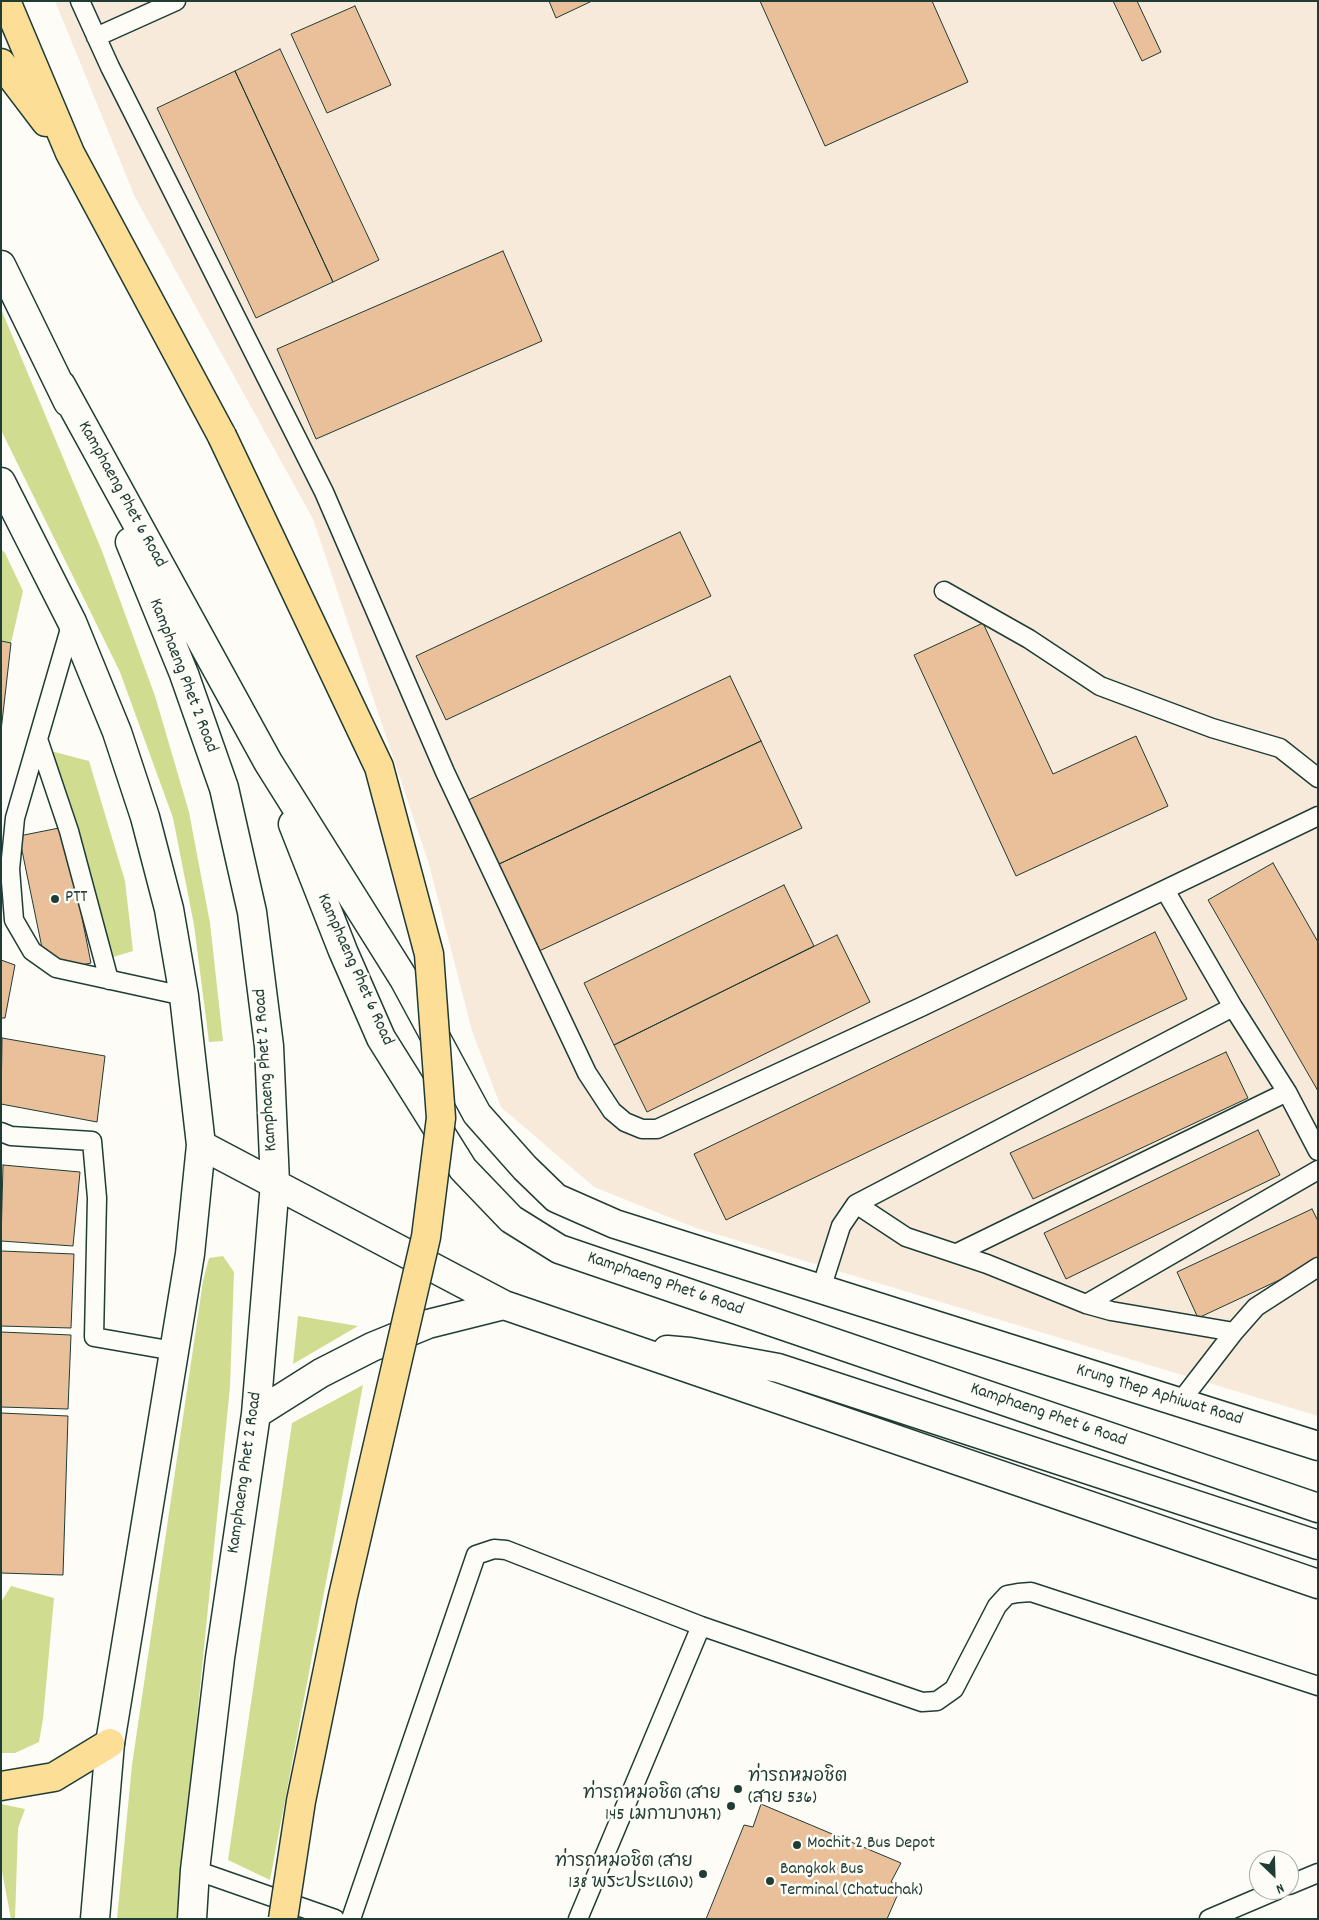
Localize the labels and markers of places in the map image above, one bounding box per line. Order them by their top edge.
place label: PTT [65,888,88,910]
marker: PTT [49,893,61,905]
place label: ท่ารถหมอชิต (สาย 536) [748,1768,847,1810]
marker: ท่ารถหมอชิต (สาย 536) [732,1783,744,1795]
place label: ท่ารถหมอชิต (สาย 145 เมกาบางนา) [583,1785,721,1828]
marker: ท่ารถหมอชิต (สาย 145 เมกาบางนา) [725,1800,737,1812]
place label: Mochit 2 Bus Depot [807,1834,935,1856]
marker: Mochit 2 Bus Depot [791,1839,803,1851]
place label: ท่ารถหมอชิต (สาย 138 พระประแดง) [555,1853,693,1896]
place label: Bangkok Bus Terminal (Chatuchak) [780,1860,923,1902]
marker: ท่ารถหมอชิต (สาย 138 พระประแดง) [697,1868,709,1880]
marker: Bangkok Bus Terminal (Chatuchak) [764,1875,776,1887]

